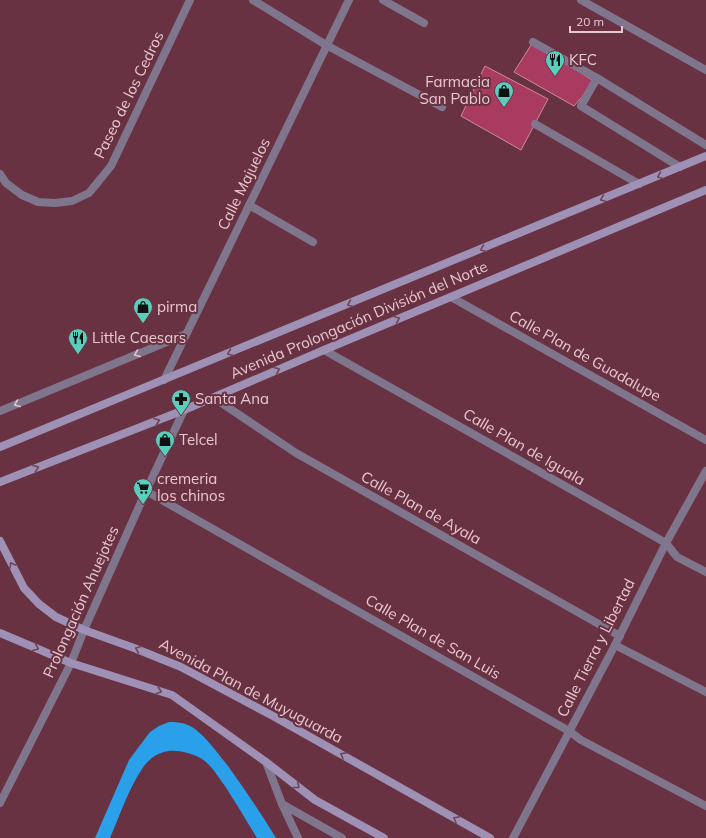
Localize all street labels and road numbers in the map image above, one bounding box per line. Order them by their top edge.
street label: Paseo de los Cedros [89,28,168,162]
street label: Calle Majuelos [213,135,274,233]
street label: Avenida Prolongación División del Norte [227,257,490,383]
street label: Calle Plan de Guadalupe [506,306,664,405]
street label: Calle Plan de Iguala [460,404,589,489]
street label: Calle Plan de Ayala [358,467,485,548]
street label: Prolongación Ahuejotes [38,523,123,681]
street label: Calle Tierra y Libertad [552,575,639,720]
street label: Calle Plan de San Luis [362,590,504,683]
street label: Avenida Plan de Muyuguarda [156,634,346,747]

